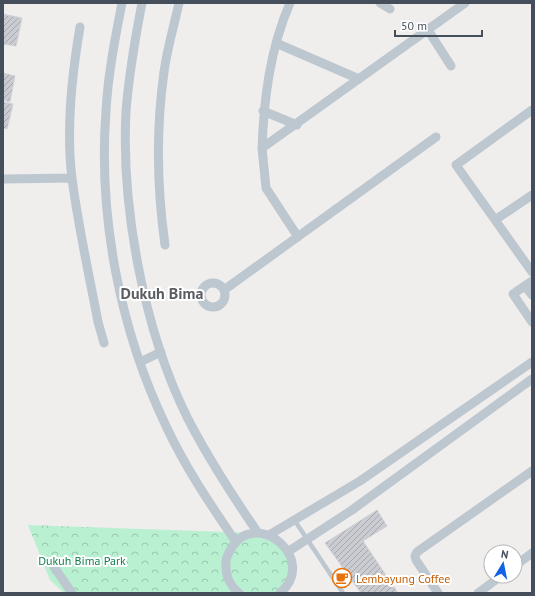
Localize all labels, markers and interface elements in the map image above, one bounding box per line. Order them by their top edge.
scale bar [395,12,482,38]
text: 50 m [401,18,427,33]
district label: Dukuh Bima [121,283,203,303]
north arrow [483,544,523,584]
text: N [500,547,510,562]
park label: Dukuh Bima Park [38,553,126,568]
cafe icon: Lembayung Coffee [331,567,353,589]
place label: Lembayung Coffee [356,571,450,586]

